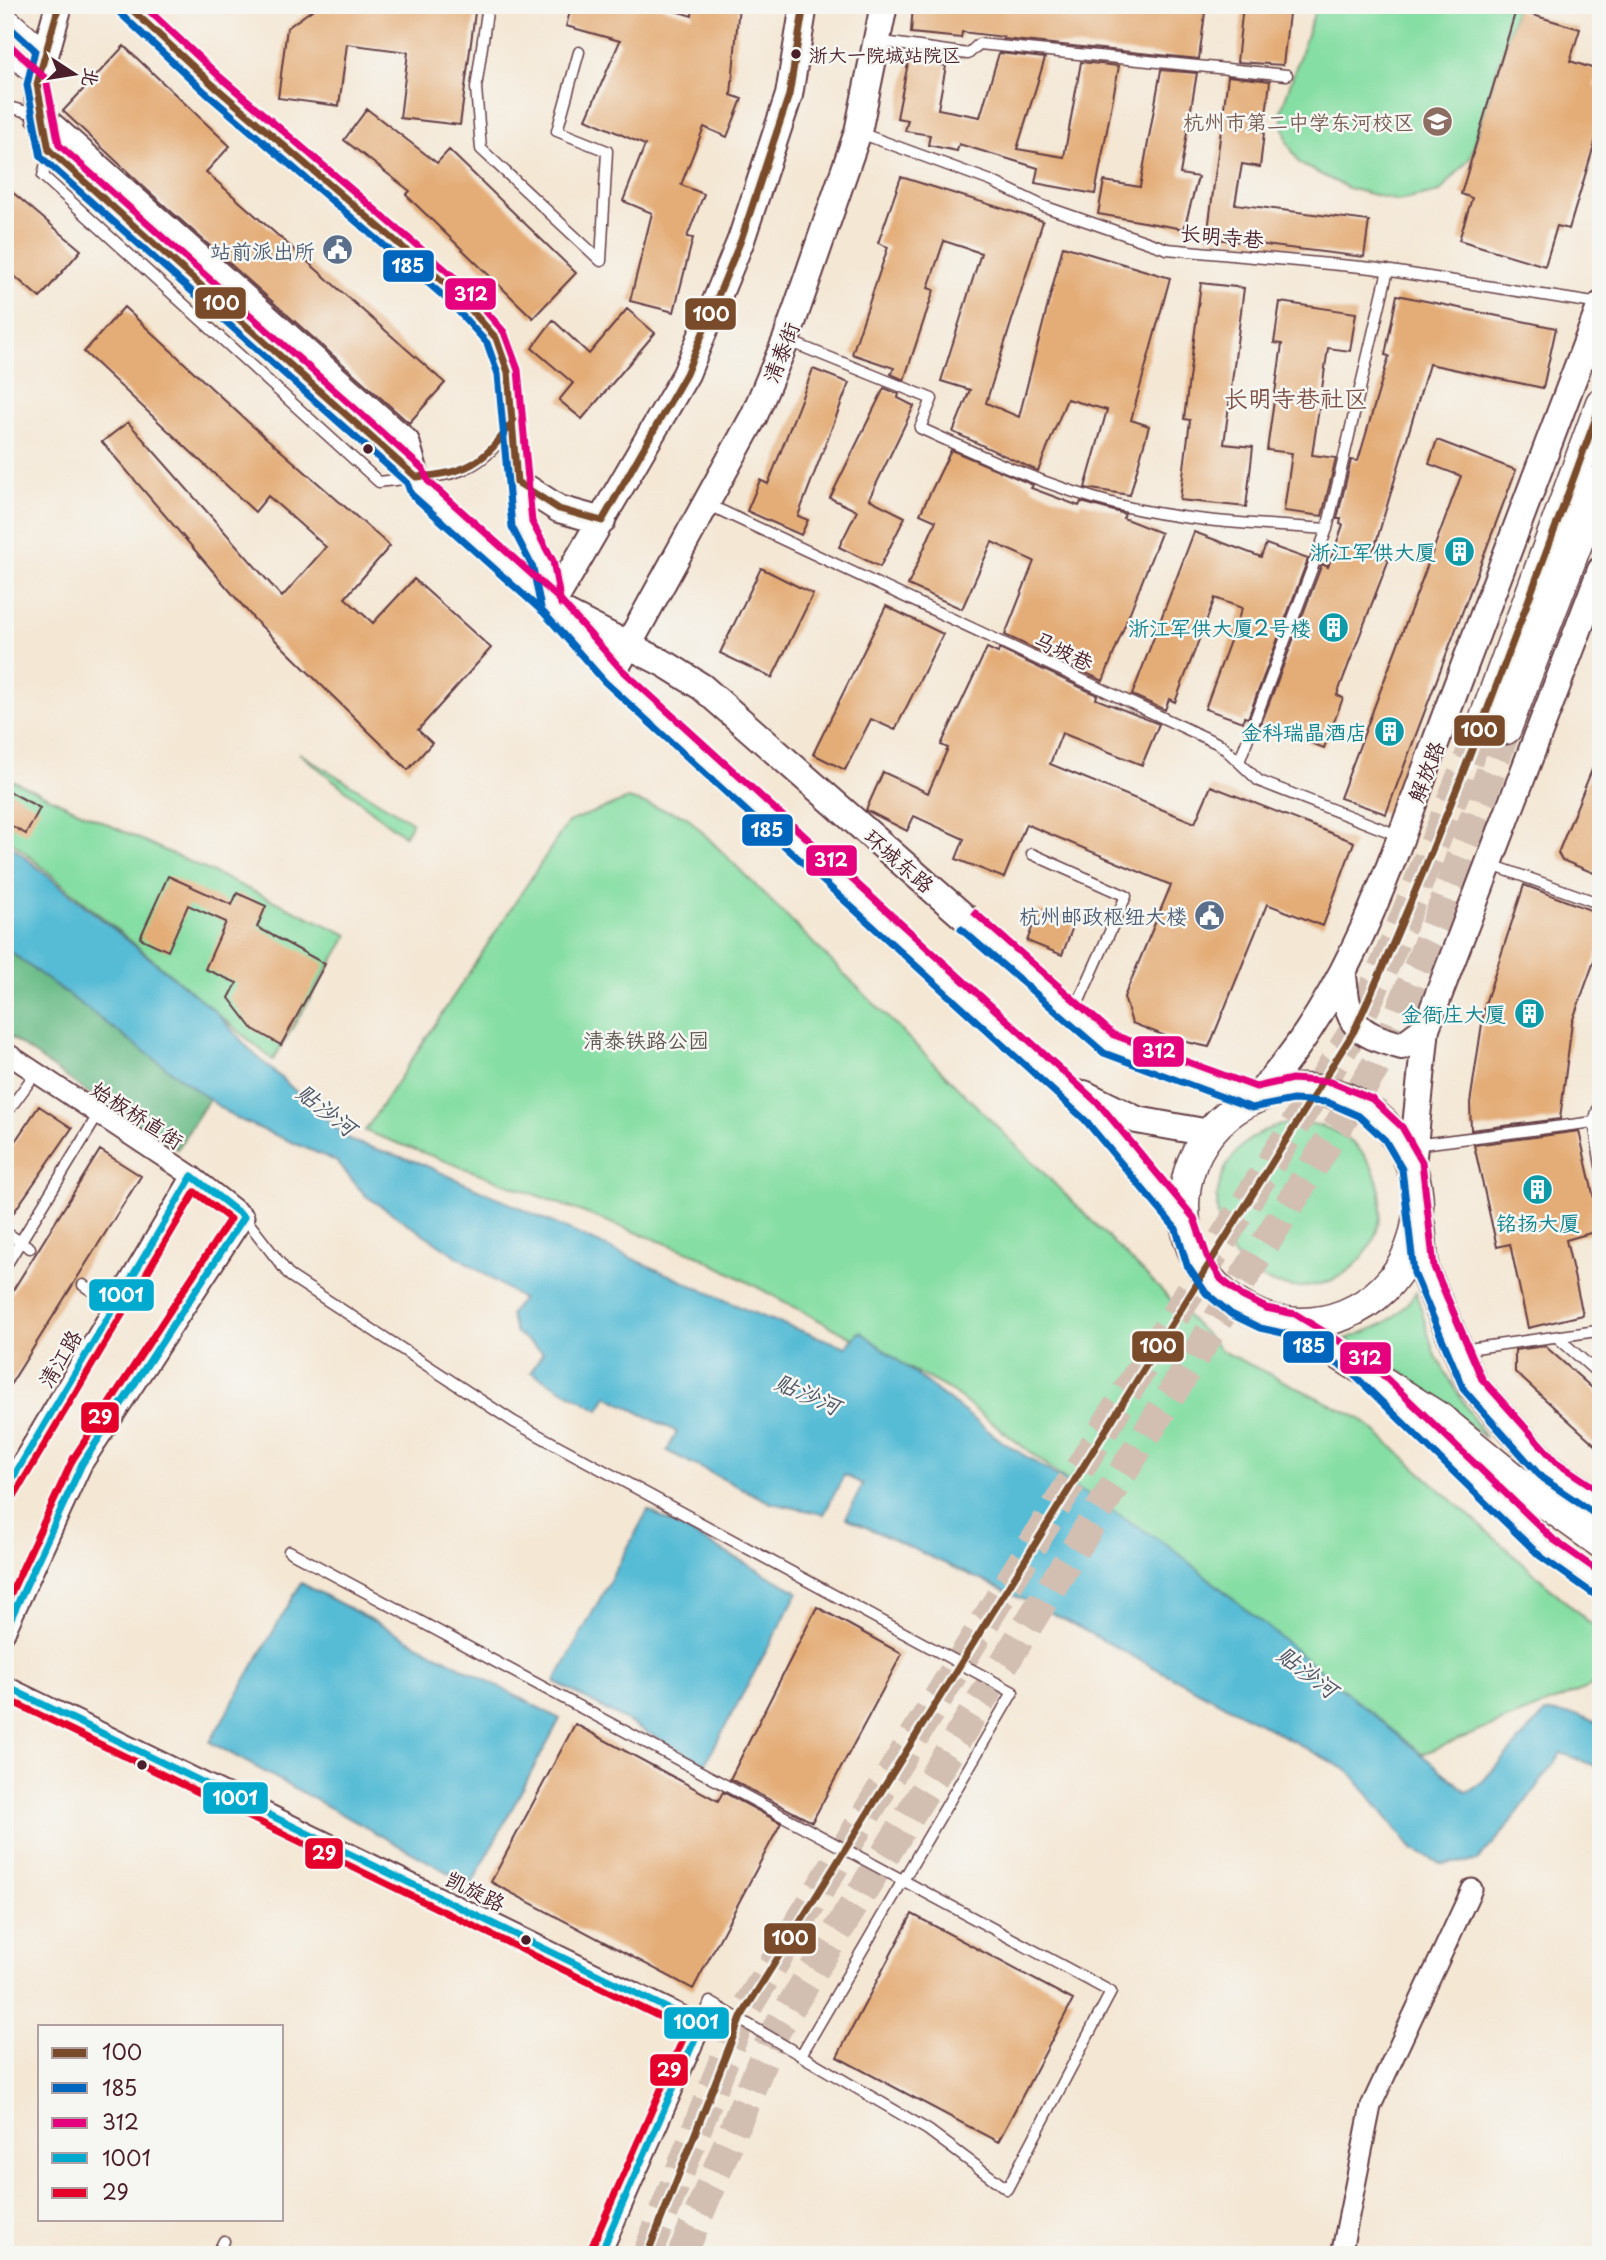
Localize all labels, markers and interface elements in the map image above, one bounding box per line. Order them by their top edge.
north arrow [38,38,108,108]
place label: 浙大一院城站院区 [809,40,961,68]
marker: 浙大一院城站院区 [789,47,803,61]
text: 北 [76,66,107,90]
school or university icon: 杭州市第二中学东河校区 [1420,104,1454,138]
place label: 杭州市第二中学东河校区 [1183,105,1414,137]
street label: 长明寺巷 [1179,215,1265,255]
public building icon: 站前派出所 [321,233,355,267]
place label: 站前派出所 [210,234,315,266]
line badge: 185 [382,249,435,283]
text: 185 [392,251,424,279]
line badge: 312 [444,277,497,311]
text: 312 [454,279,488,307]
line badge: 100 [194,286,247,320]
text: 100 [202,288,240,316]
line badge: 100 [684,297,737,331]
text: 100 [692,299,730,327]
street label: 清泰街 [754,317,806,387]
district label: 长明寺巷社区 [1224,379,1368,415]
unlabelled marker [361,442,375,456]
building icon: 浙江军供大厦 [1442,534,1476,568]
place label: 浙江军供大厦 [1310,535,1436,567]
building icon: 浙江军供大厦2号楼 [1317,610,1351,644]
place label: 浙江军供大厦2号楼 [1128,611,1311,643]
street label: 马坡巷 [1029,622,1099,678]
building icon: 金科瑞晶酒店 [1373,714,1407,748]
line badge: 100 [1453,714,1506,747]
place label: 金科瑞晶酒店 [1241,715,1367,747]
text: 100 [1460,715,1498,743]
street label: 解放路 [1399,736,1451,806]
line badge: 185 [741,813,794,847]
text: 185 [751,815,783,843]
street label: 环城东路 [858,820,942,900]
line badge: 312 [805,844,858,877]
text: 312 [814,845,848,873]
public building icon: 杭州邮政枢纽大楼 [1193,898,1227,932]
place label: 杭州邮政枢纽大楼 [1019,899,1187,931]
building icon: 金衙庄大厦 [1512,996,1546,1030]
place label: 金衙庄大厦 [1401,997,1506,1029]
park label: 清泰铁路公园 [583,1023,709,1055]
line badge: 312 [1132,1035,1185,1068]
text: 312 [1142,1036,1176,1064]
street label: 始板桥直街 [85,1072,191,1156]
water label: 贴沙河 [289,1074,368,1146]
building icon: 铭扬大厦 [1521,1173,1555,1207]
place label: 铭扬大厦 [1496,1206,1580,1238]
line badge: 1001 [88,1278,155,1312]
text: 1001 [98,1280,144,1308]
street label: 清江路 [29,1323,89,1393]
line badge: 100 [1131,1330,1185,1363]
line badge: 185 [1282,1330,1335,1364]
text: 100 [1139,1331,1177,1359]
text: 185 [1293,1331,1325,1359]
line badge: 312 [1339,1341,1392,1375]
text: 312 [1348,1343,1382,1371]
water label: 贴沙河 [769,1363,850,1425]
line badge: 29 [80,1401,120,1434]
text: 29 [88,1402,112,1430]
water label: 贴沙河 [1270,1636,1349,1708]
unlabelled marker [135,1758,149,1772]
line badge: 1001 [202,1781,269,1815]
text: 1001 [212,1783,258,1811]
line badge: 29 [304,1837,344,1870]
text: 29 [312,1838,336,1866]
street label: 凯旋路 [441,1862,511,1918]
line badge: 100 [763,1922,817,1955]
text: 100 [771,1923,809,1951]
unlabelled marker [519,1933,533,1947]
line badge: 1001 [663,2006,730,2040]
text: 1001 [673,2007,719,2035]
legend [38,2025,284,2222]
text: 100 [102,2035,142,2067]
line badge: 29 [649,2053,689,2087]
text: 29 [657,2055,681,2083]
text: 185 [102,2071,137,2103]
text: 312 [102,2105,139,2137]
text: 1001 [102,2141,151,2173]
text: 29 [102,2175,129,2207]

